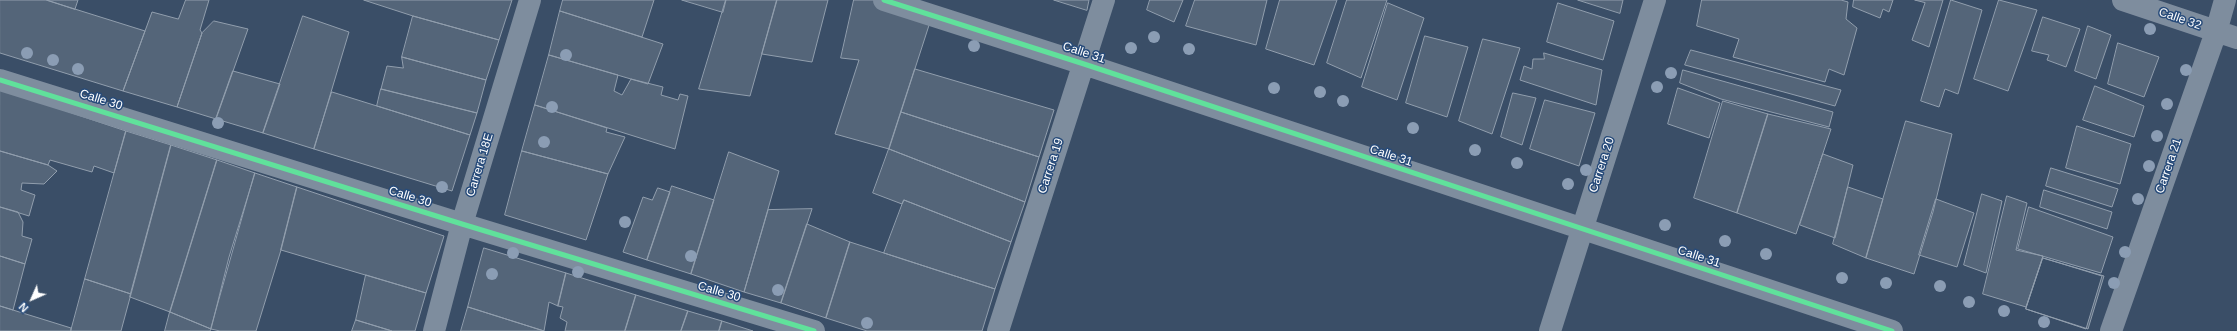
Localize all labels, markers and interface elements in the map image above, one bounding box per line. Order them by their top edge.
street label: Calle 32 [2157,5,2203,33]
street label: Calle 31 [1061,39,1107,67]
street label: Calle 30 [78,87,124,113]
street label: Carrera 18E [464,132,496,198]
street label: Carrera 20 [1586,136,1618,194]
street label: Carrera 19 [1035,137,1067,195]
street label: Carrera 21 [2153,137,2185,195]
street label: Calle 31 [1368,142,1414,170]
street label: Calle 30 [387,184,433,210]
street label: Calle 31 [1676,243,1722,271]
north arrow [12,279,52,319]
street label: Calle 30 [696,279,742,305]
text: N [16,300,31,315]

